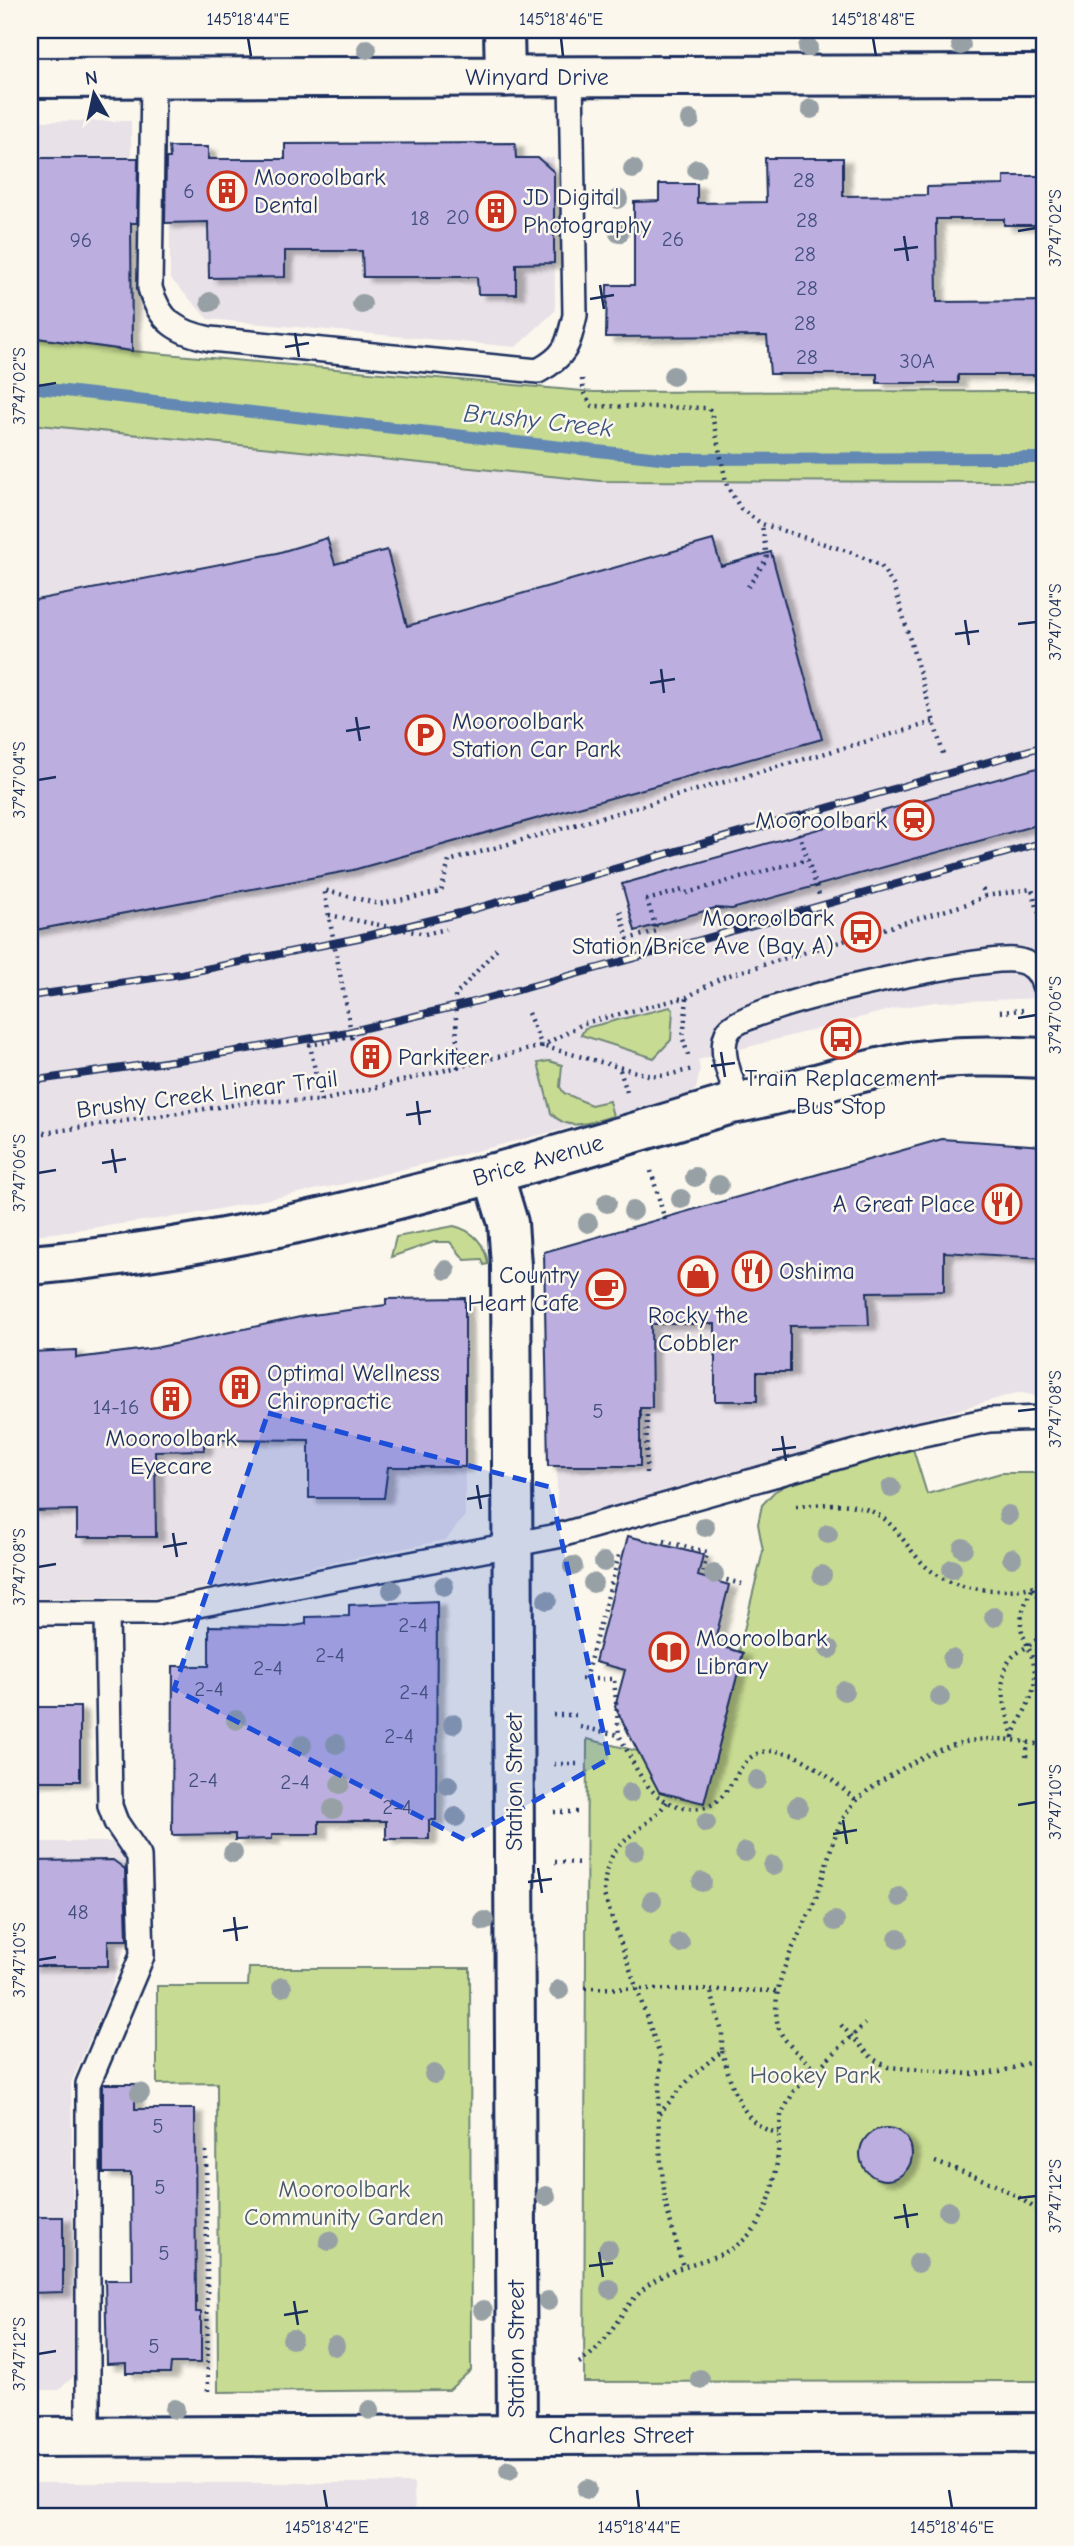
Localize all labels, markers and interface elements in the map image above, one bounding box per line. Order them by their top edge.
text: 145°18'44"E [206,9,290,30]
text: 145°18'46"E [519,9,603,30]
text: 145°18'48"E [831,9,915,30]
north arrow [60,60,130,130]
street label: Winyard Drive [465,63,609,91]
text: N [84,66,99,90]
place label: Mooroolbark Dental [254,163,386,219]
house number: 28 [793,168,815,192]
building icon: Mooroolbark Dental [206,170,248,212]
house number: 6 [183,179,195,203]
place label: JD Digital Photography [523,183,651,239]
text: 37°47'02"S [1045,189,1066,267]
building icon: JD Digital Photography [475,190,517,232]
house number: 20 [446,205,470,229]
house number: 18 [410,206,430,230]
house number: 28 [796,208,818,232]
house number: 26 [662,227,684,251]
house number: 96 [70,228,92,252]
house number: 28 [794,242,816,266]
house number: 28 [796,276,818,300]
house number: 28 [794,311,816,335]
house number: 28 [796,345,818,369]
text: 37°47'02"S [9,347,30,425]
house number: 30A [899,349,935,373]
water label: Brushy Creek [462,398,614,444]
text: 37°47'04"S [1045,583,1066,661]
place label: Mooroolbark Station Car Park [452,707,621,763]
parking icon: Mooroolbark Station Car Park [404,714,446,756]
text: 37°47'04"S [9,741,30,819]
station icon: Mooroolbark [893,799,935,841]
place label: Mooroolbark [755,806,887,834]
place label: Mooroolbark Station/Brice Ave (Bay A) [572,904,834,960]
bus stop icon: Mooroolbark Station/Brice Ave (Bay A) [840,911,882,953]
text: 37°47'06"S [1045,976,1066,1054]
bus stop icon: Train Replacement Bus Stop [820,1018,862,1060]
building icon: Parkiteer [350,1036,392,1078]
place label: Parkiteer [398,1043,490,1071]
street label: Brushy Creek Linear Trail [75,1064,339,1124]
place label: Train Replacement Bus Stop [745,1064,939,1120]
street label: Brice Avenue [469,1128,607,1192]
text: 37°47'06"S [9,1134,30,1212]
restaurant icon: A Great Place [981,1183,1023,1225]
place label: A Great Place [833,1190,975,1218]
restaurant icon: Oshima [731,1250,773,1292]
shop icon: Rocky the Cobbler [677,1255,719,1297]
place label: Oshima [779,1257,855,1285]
place label: Country Heart Cafe [467,1261,579,1317]
cafe icon: Country Heart Cafe [585,1268,627,1310]
place label: Rocky the Cobbler [648,1301,748,1357]
place label: Optimal Wellness Chiropractic [267,1359,440,1415]
building icon: Optimal Wellness Chiropractic [219,1366,261,1408]
text: 37°47'08"S [1045,1370,1066,1448]
building icon: Mooroolbark Eyecare [150,1378,192,1420]
house number: 14-16 [93,1395,139,1419]
house number: 5 [592,1399,604,1423]
place label: Mooroolbark Eyecare [105,1424,237,1480]
text: 37°47'08"S [9,1528,30,1606]
house number: 2-4 [398,1613,428,1637]
place label: Mooroolbark Library [696,1624,828,1680]
library icon: Mooroolbark Library [648,1631,690,1673]
house number: 2-4 [315,1643,345,1667]
house number: 2-4 [253,1656,283,1680]
house number: 2-4 [194,1677,224,1701]
house number: 2-4 [399,1680,429,1704]
street label: Station Street [500,1712,528,1851]
house number: 2-4 [384,1724,414,1748]
text: 37°47'10"S [1045,1764,1066,1840]
house number: 2-4 [188,1768,218,1792]
house number: 2-4 [280,1770,310,1794]
house number: 2-4 [382,1795,412,1819]
house number: 48 [68,1900,88,1924]
text: 37°47'10"S [9,1922,30,1998]
park label: Hookey Park [750,2061,881,2089]
house number: 5 [152,2114,164,2138]
text: 37°47'12"S [1045,2159,1066,2233]
house number: 5 [154,2175,166,2199]
park label: Mooroolbark Community Garden [244,2175,444,2231]
house number: 5 [158,2241,170,2265]
street label: Station Street [502,2279,530,2418]
text: 37°47'12"S [9,2317,30,2391]
house number: 5 [148,2334,160,2358]
street label: Charles Street [549,2421,695,2449]
text: 145°18'42"E [285,2517,369,2538]
text: 145°18'44"E [597,2517,681,2538]
text: 145°18'46"E [910,2517,994,2538]

